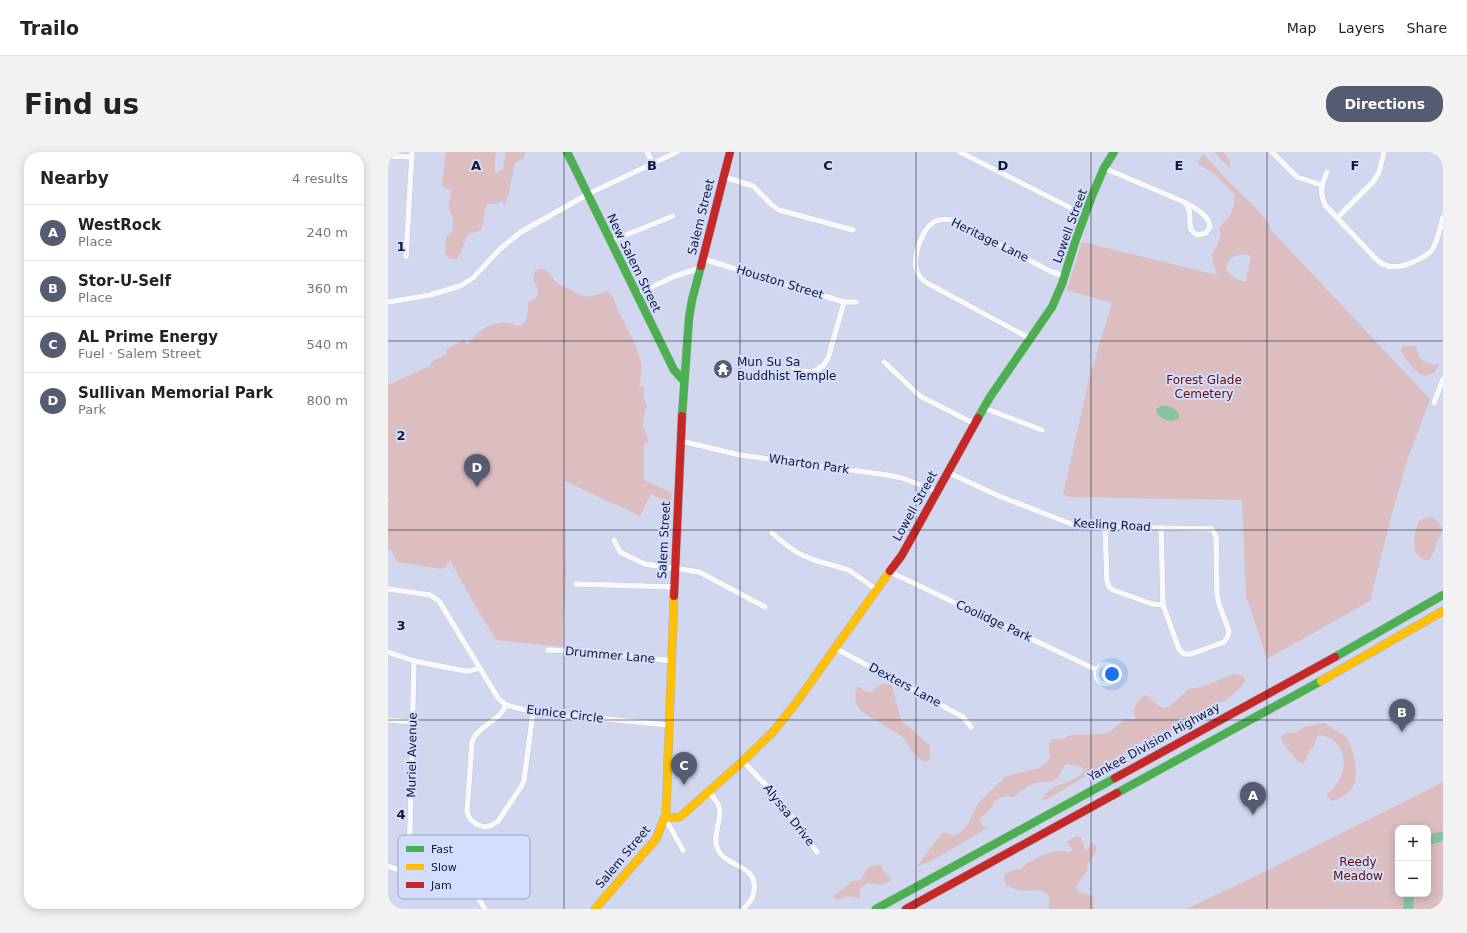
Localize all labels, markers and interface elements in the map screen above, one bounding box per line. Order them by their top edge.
text: Trailo [20,17,79,39]
text: Map [1287,20,1316,36]
text: Layers [1338,20,1385,36]
text: Share [1407,20,1447,36]
button: Directions [1326,86,1443,122]
text: Find us [24,88,139,121]
text: A [471,158,481,173]
text: B [647,158,657,173]
text: C [823,158,833,173]
text: D [998,158,1009,173]
text: E [1175,158,1183,173]
text: F [1351,158,1359,173]
text: Nearby [40,168,109,188]
text: 4 results [292,171,348,186]
street label: Salem Street [685,177,717,256]
street label: Lowell Street [1050,187,1090,265]
street label: New Salem Street [604,212,664,315]
street label: Heritage Lane [949,215,1031,265]
text: WestRock [78,216,161,234]
text: A [48,225,58,240]
text: 240 m [306,225,348,240]
text: Place [78,234,113,249]
text: 1 [396,239,406,254]
street label: Houston Street [735,262,825,302]
text: Stor-U-Self [78,272,171,290]
text: B [48,281,58,296]
text: 360 m [306,281,348,296]
text: Place [78,290,113,305]
text: AL Prime Energy [78,328,218,346]
text: C [48,337,58,352]
text: 540 m [306,337,348,352]
text: Fuel · Salem Street [78,346,201,361]
place label: Mun Su Sa Buddhist Temple [737,355,836,383]
temple icon: Mun Su Sa Buddhist Temple [712,358,734,380]
park label: Forest Glade Cemetery [1166,373,1242,401]
text: Sullivan Memorial Park [78,384,273,402]
text: D [48,393,58,408]
text: 800 m [306,393,348,408]
text: Park [78,402,106,417]
text: 2 [396,428,406,443]
street label: Wharton Park [768,451,850,477]
pin: D [464,454,490,487]
street label: Lowell Street [890,468,940,543]
street label: Salem Street [655,501,673,579]
street label: Keeling Road [1073,516,1151,534]
street label: Coolidge Park [954,597,1034,645]
text: 3 [396,618,406,633]
street label: Drummer Lane [564,644,656,666]
street label: Dexters Lane [867,660,943,710]
your location [1102,664,1122,684]
pin: B [1389,699,1415,732]
street label: Yankee Division Highway [1085,700,1223,785]
street label: Eunice Circle [526,702,604,726]
street label: Muriel Avenue [404,712,420,798]
pin: C [671,752,697,785]
street label: Alyssa Drive [761,781,817,849]
pin: A [1240,782,1266,815]
text: 4 [396,807,406,822]
street label: Salem Street [593,823,654,891]
map controls [1395,825,1431,897]
button: + [1395,825,1431,861]
legend [398,835,530,899]
text: Fast [431,843,454,856]
park label: Reedy Meadow [1333,855,1383,883]
text: Slow [431,861,457,874]
button: − [1395,861,1431,897]
text: Jam [430,879,452,892]

